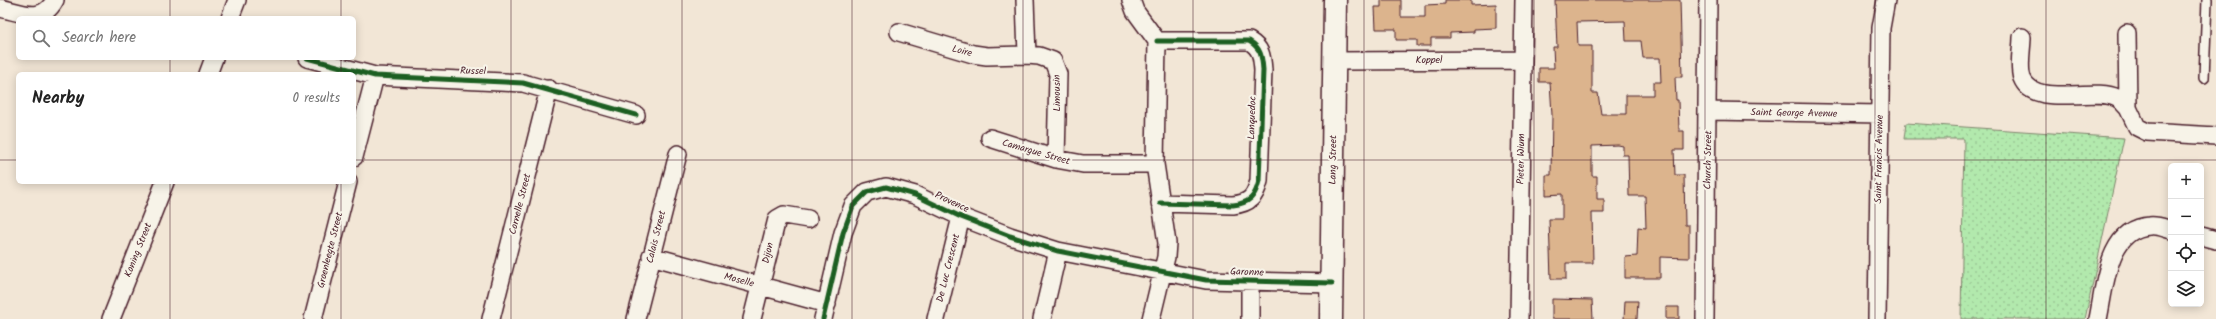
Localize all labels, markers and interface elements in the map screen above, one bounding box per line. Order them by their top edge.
search box [16,16,356,60]
text: Search here [62,26,136,50]
icon: search [30,27,52,49]
street label: Loire [950,41,974,61]
street label: Koppel [1416,52,1443,68]
street label: Russel [460,63,487,79]
street label: Limousin [1049,74,1065,112]
text: Nearby [32,85,84,112]
text: 0 results [293,88,340,109]
street label: Lanquedoc [1243,95,1261,140]
street label: Saint George Avenue [1750,104,1838,122]
street label: Saint Francis Avenue [1870,114,1888,203]
street label: Church Street [1699,130,1717,189]
street label: Pieter Wium [1513,133,1529,185]
street label: Camargue Street [1000,135,1072,169]
street label: Lang Street [1325,135,1341,185]
map controls [2168,163,2204,307]
button: + [2168,163,2204,199]
street label: Cornelle Street [505,172,535,236]
street label: Provence [932,187,972,217]
button: − [2168,199,2204,235]
street label: Calais Street [642,209,670,265]
street label: Groenleegte Street [313,210,347,290]
street label: Koning Street [120,220,156,280]
street label: De Luc Crescent [932,232,964,304]
button: locate [2168,235,2204,271]
street label: Dijon [758,241,778,265]
street label: Garonne [1230,263,1265,281]
street label: Moselle [722,268,756,292]
button: layers [2168,271,2204,307]

